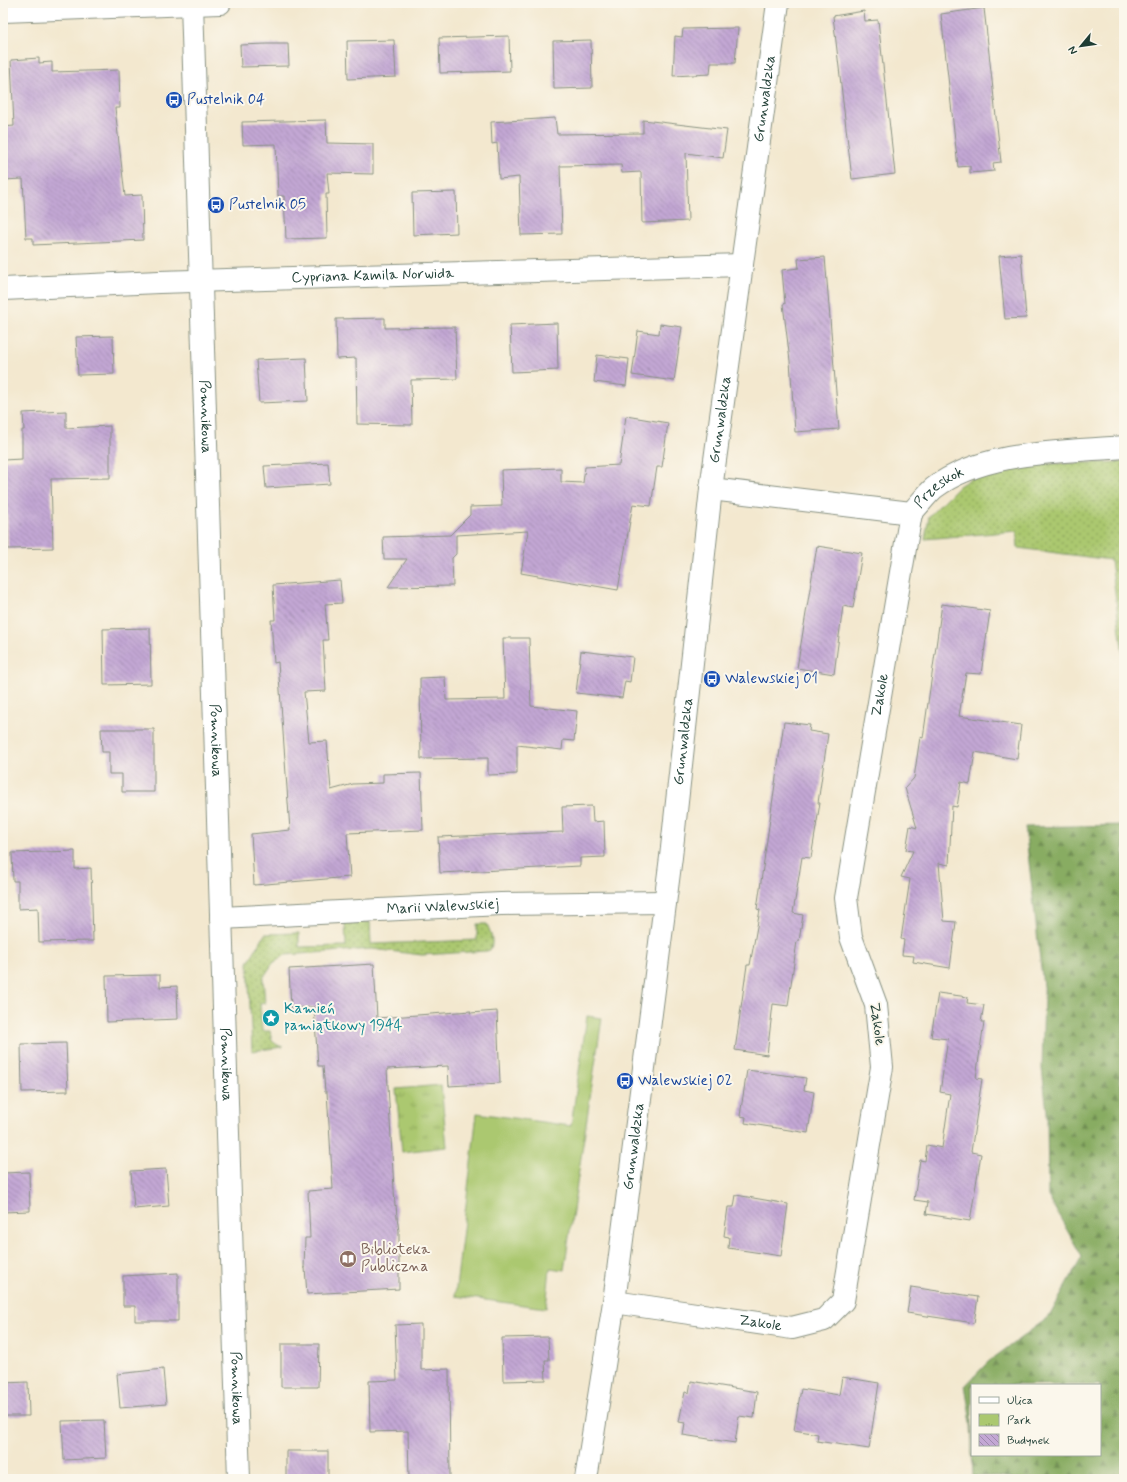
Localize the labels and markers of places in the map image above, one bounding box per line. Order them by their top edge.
bus stop icon: Pustelnik 04 [164,90,184,110]
place label: Pustelnik 04 [187,90,265,110]
bus stop icon: Pustelnik 05 [206,195,226,215]
place label: Pustelnik 05 [229,195,306,215]
bus stop icon: Walewskiej 01 [702,669,722,689]
place label: Walewskiej 01 [725,669,818,689]
place label: Kamień pamiątkowy 1944 [284,999,403,1036]
place icon: Kamień pamiątkowy 1944 [261,1008,281,1028]
bus stop icon: Walewskiej 02 [615,1071,635,1091]
place label: Walewskiej 02 [638,1071,733,1091]
place label: Biblioteka Publiczna [361,1240,431,1277]
library icon: Biblioteka Publiczna [338,1249,358,1269]

